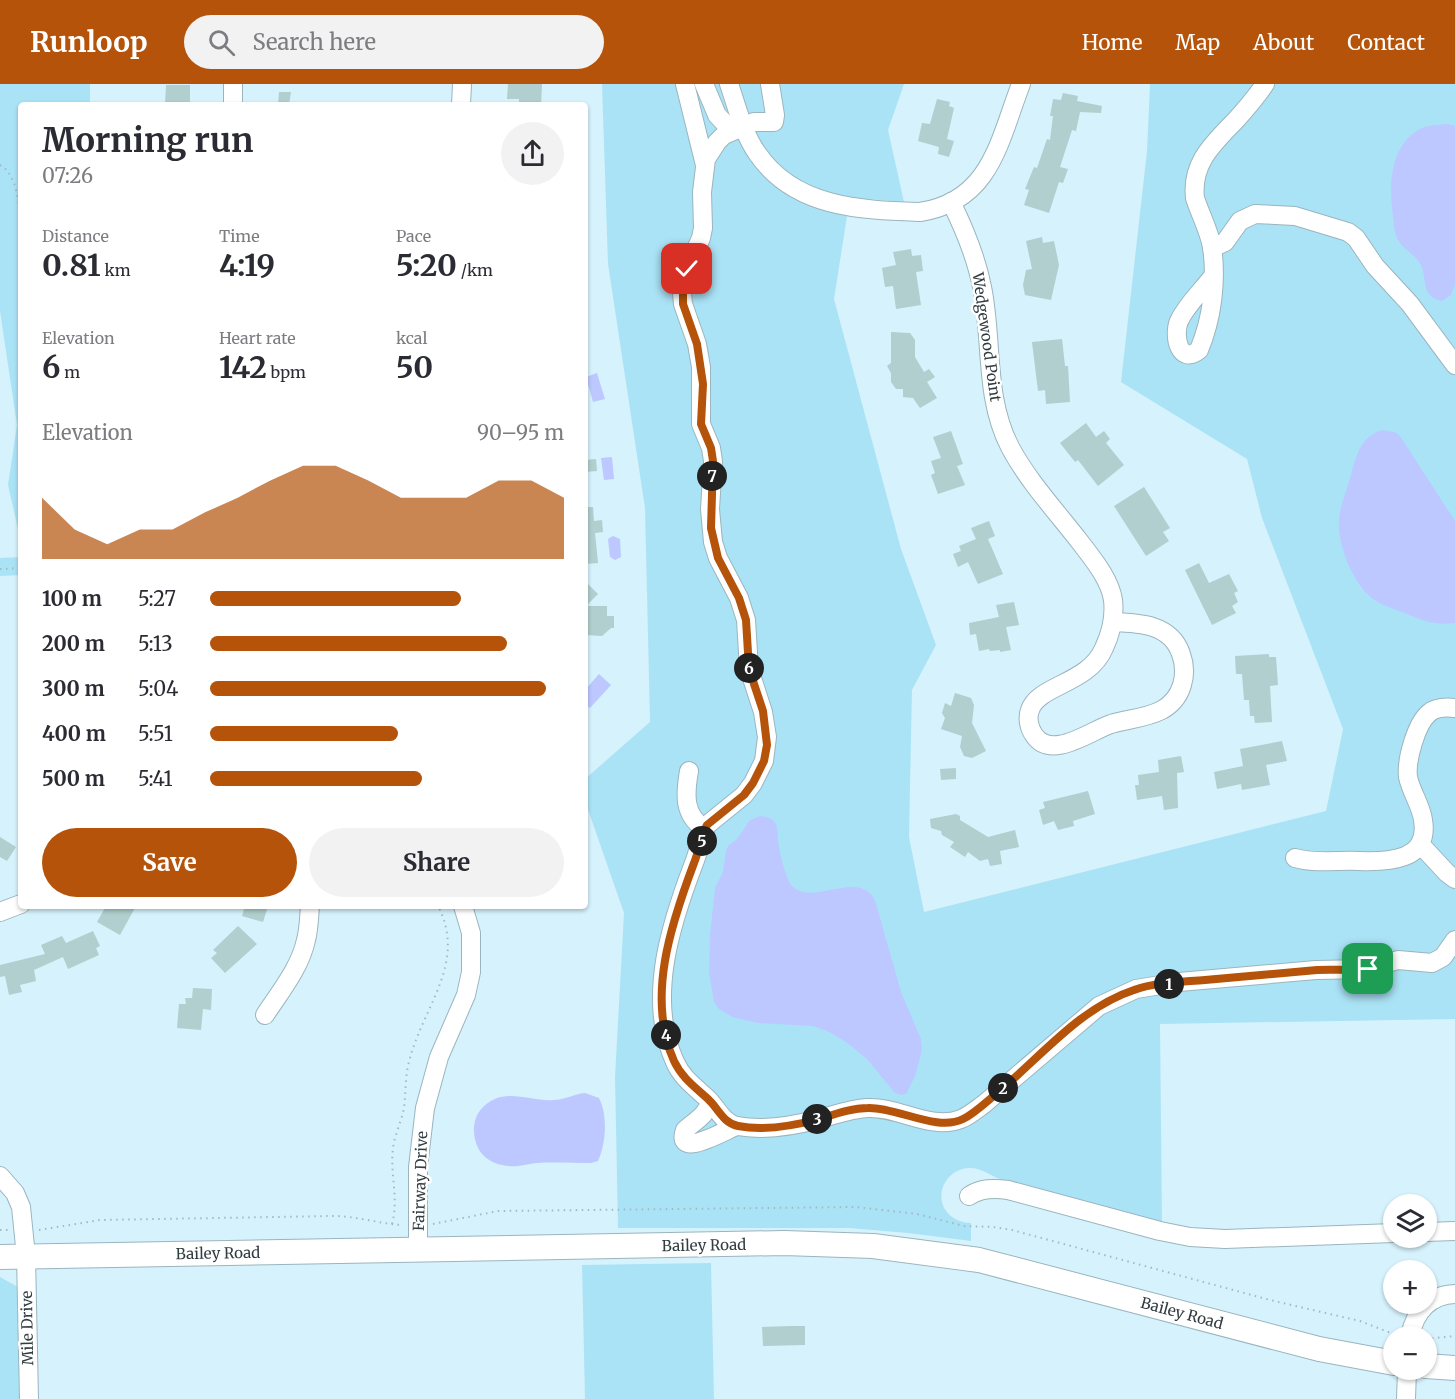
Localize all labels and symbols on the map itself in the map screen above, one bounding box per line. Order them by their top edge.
pin [661,243,712,294]
street label: Wedgewood Point [968,270,1005,403]
pin: 7 [697,461,727,491]
pin: 6 [734,653,764,683]
pin: 5 [687,826,717,856]
pin [1342,943,1393,994]
pin: 1 [1154,969,1184,999]
pin: 4 [651,1020,681,1050]
pin: 2 [988,1073,1018,1103]
pin: 3 [802,1104,832,1134]
street label: Fairway Drive [409,1130,431,1231]
street label: Bailey Road [662,1235,746,1255]
street label: Bailey Road [176,1243,260,1263]
street label: Mile Drive [17,1290,37,1365]
street label: Bailey Road [1139,1293,1225,1333]

